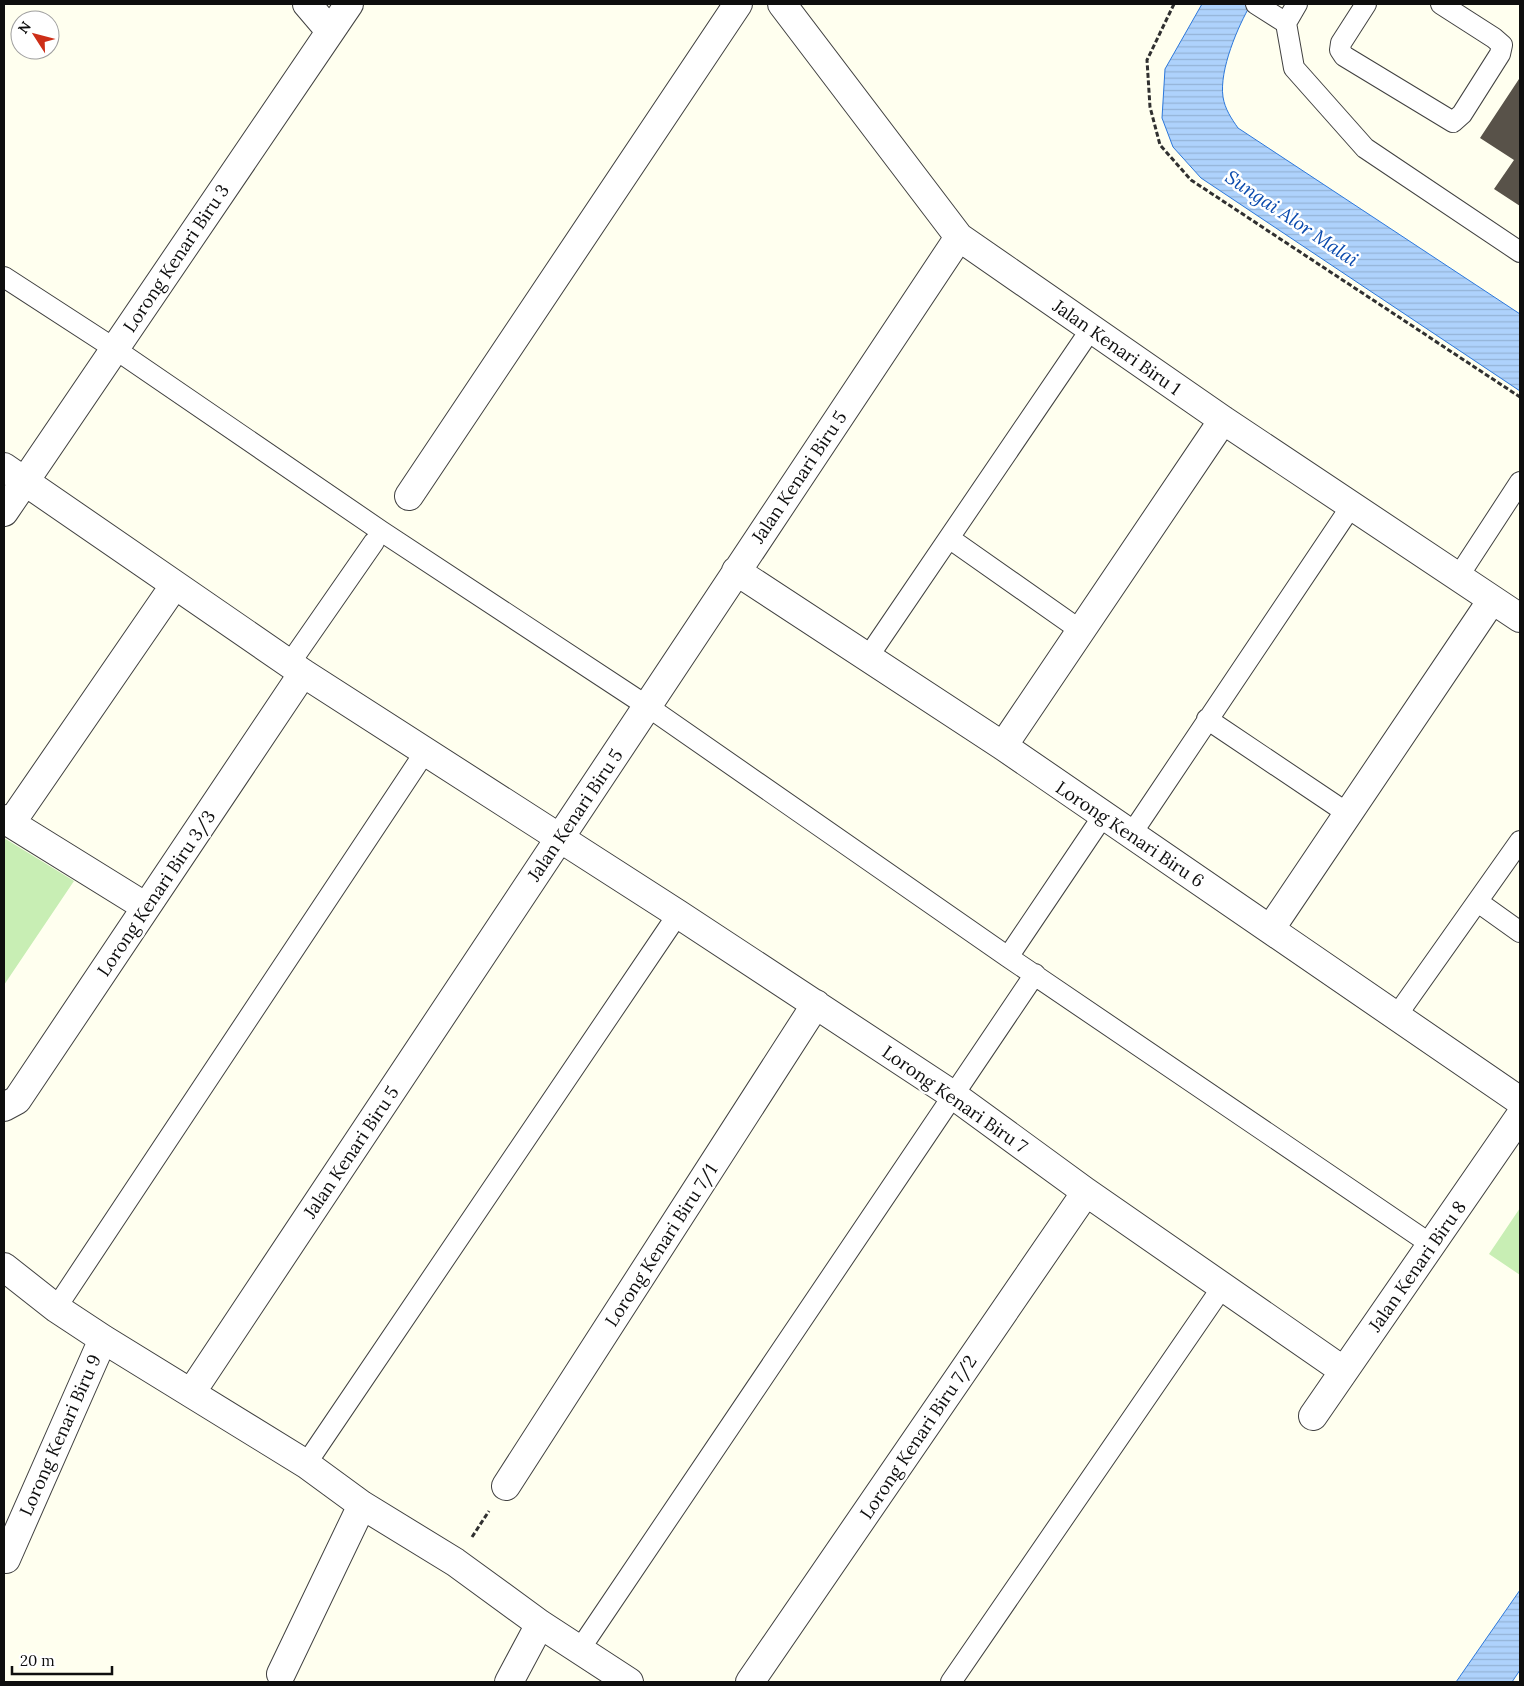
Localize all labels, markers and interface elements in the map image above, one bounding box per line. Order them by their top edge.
north arrow [10,10,60,60]
text: N [14,18,35,37]
water label: Sungai Alor Malai [1221,165,1363,271]
street label: Lorong Kenari Biru 3 [118,180,234,336]
street label: Jalan Kenari Biru 1 [1048,294,1185,400]
street label: Jalan Kenari Biru 5 [746,407,852,548]
street label: Jalan Kenari Biru 5 [522,745,628,886]
street label: Lorong Kenari Biru 6 [1051,776,1209,892]
street label: Lorong Kenari Biru 3/3 [92,806,220,980]
street label: Lorong Kenari Biru 7 [878,1040,1032,1158]
street label: Jalan Kenari Biru 5 [298,1082,404,1223]
street label: Lorong Kenari Biru 7/1 [600,1159,722,1331]
street label: Jalan Kenari Biru 8 [1363,1196,1471,1337]
street label: Lorong Kenari Biru 9 [14,1351,106,1519]
street label: Lorong Kenari Biru 7/2 [855,1351,981,1523]
scale bar [12,1644,112,1676]
text: 20 m [20,1651,55,1670]

